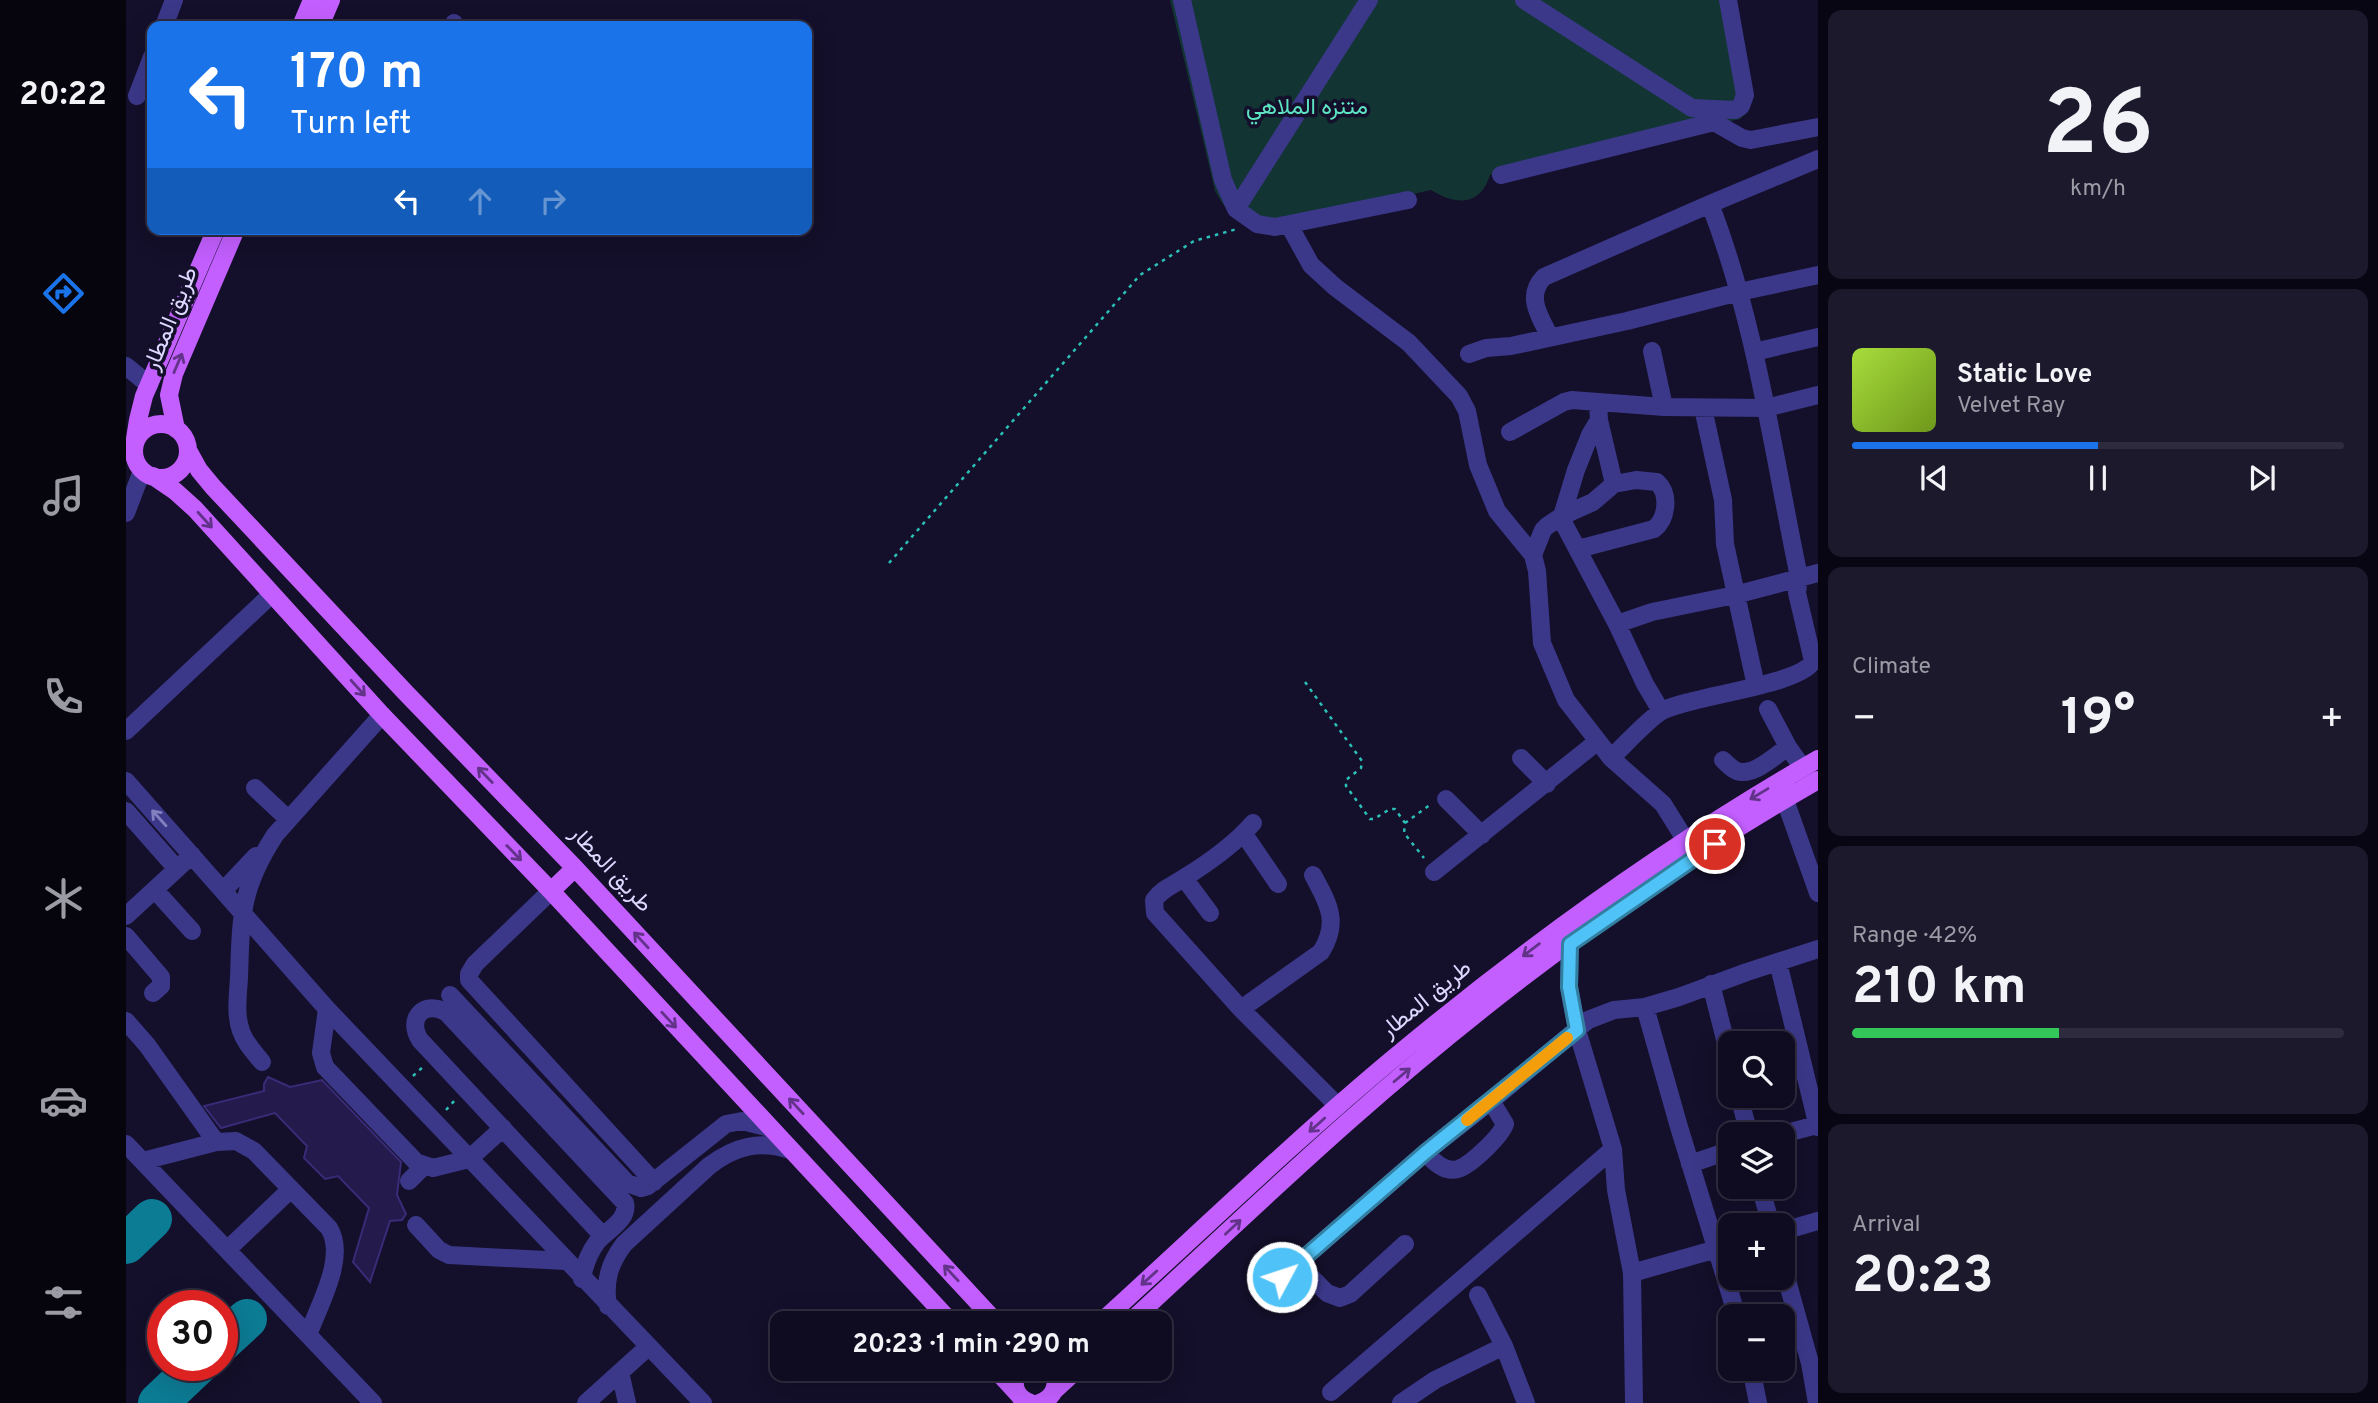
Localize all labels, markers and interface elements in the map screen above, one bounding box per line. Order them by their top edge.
text: 170 m [290,44,423,106]
icon: left [175,49,266,140]
text: 26 [2042,72,2154,187]
text: 20:22 [19,76,107,116]
park label: متنزه الملاهي [1246,94,1368,125]
text: Turn left [290,105,411,145]
text: km/h [2070,175,2126,204]
icon: left [388,182,426,220]
icon: ahead [461,182,499,220]
icon: right [534,182,572,220]
street label: طريق المطار [138,263,206,376]
icon: directions [39,269,88,318]
one-way arrow [172,353,185,374]
text: Static Love [1957,359,2092,392]
text: Velvet Ray [1957,392,2065,421]
icon: previous [1915,459,1953,497]
icon: pause [2079,459,2117,497]
icon: next [2243,459,2281,497]
icon: music [39,471,88,520]
one-way arrow [196,511,213,528]
text: Climate [1852,653,1931,682]
icon: phone [39,672,88,721]
one-way arrow [349,679,366,696]
text: 19° [2061,687,2135,753]
text: − [1852,696,1877,745]
text: + [2319,696,2344,745]
one-way arrow [476,767,493,784]
one-way arrow [1750,788,1770,802]
one-way arrow [151,809,167,827]
pin [1685,814,1745,874]
street label: طريق المطار [562,820,658,920]
icon: arrive [1696,825,1734,863]
one-way arrow [506,844,523,861]
icon: climate [39,874,88,923]
text: Range · 42% [1852,922,1977,951]
one-way arrow [633,932,650,949]
one-way arrow [1522,943,1541,957]
street label: طريق المطار [1375,955,1478,1046]
text: 210 km [1852,956,2027,1022]
one-way arrow [661,1011,678,1028]
map controls [1718,1031,1795,1381]
button: search [1718,1031,1795,1108]
one-way arrow [1393,1067,1411,1083]
icon: car [39,1076,88,1125]
one-way arrow [788,1098,805,1115]
one-way arrow [1308,1117,1326,1133]
button: layers [1718,1122,1795,1199]
text: Arrival [1852,1211,1921,1240]
button: + [1718,1213,1795,1290]
one-way arrow [1224,1219,1242,1235]
position arrow [1245,1240,1319,1314]
text: 20:23 [1852,1245,1994,1311]
one-way arrow [943,1264,959,1282]
one-way arrow [1141,1270,1158,1287]
icon: filters [39,1278,88,1327]
speed limit sign: 30 [147,1290,238,1381]
button: − [1718,1304,1795,1381]
text: 20:23 · 1 min · 290 m [852,1329,1090,1362]

